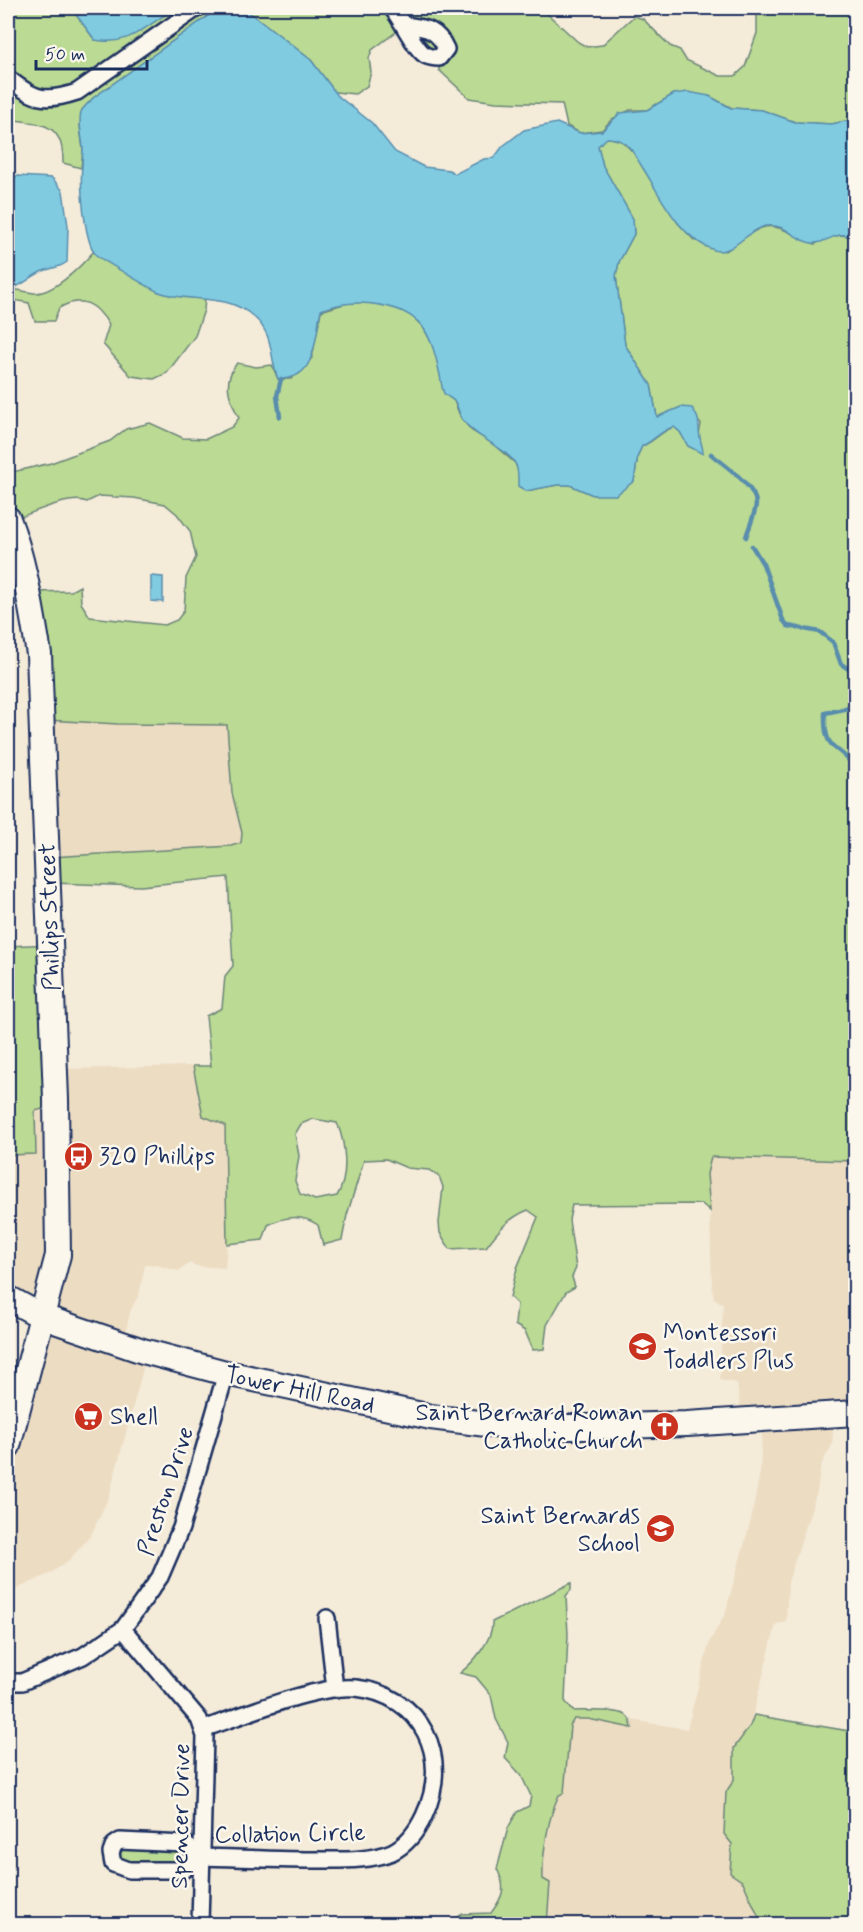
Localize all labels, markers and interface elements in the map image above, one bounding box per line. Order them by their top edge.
scale bar [36,33,147,71]
text: 50 m [45,43,85,67]
street label: Phillips Street [32,842,69,991]
bus stop icon: 320 Phillips [62,1140,94,1172]
place label: 320 Phillips [99,1142,215,1173]
place label: Montessori Toddlers Plus [663,1318,794,1377]
school or university icon: Montessori Toddlers Plus [626,1330,658,1362]
street label: Tower Hill Road [222,1359,377,1421]
place label: Saint Bernard Roman Catholic Church [415,1398,643,1457]
supermarket icon: Shell [73,1400,105,1432]
place label: Shell [110,1402,158,1433]
church icon: Saint Bernard Roman Catholic Church [648,1410,680,1442]
street label: Preston Drive [131,1423,202,1560]
place label: Saint Bernards School [480,1501,640,1560]
school or university icon: Saint Bernards School [645,1513,677,1545]
street label: Spencer Drive [165,1743,198,1889]
street label: Collation Circle [214,1818,366,1851]

